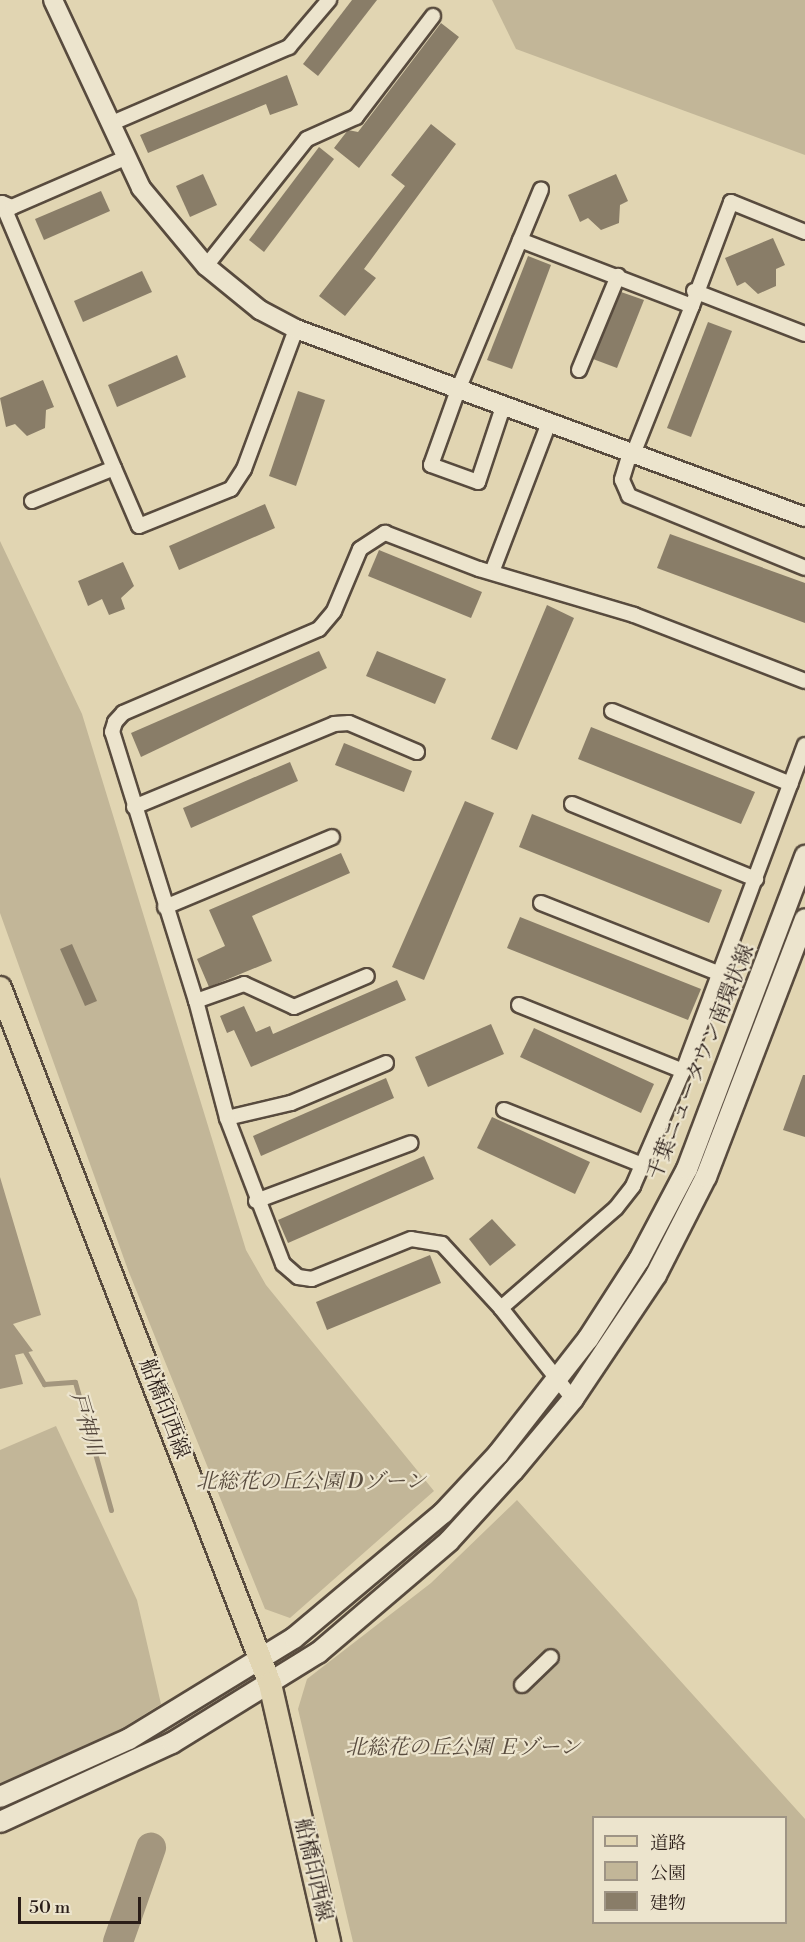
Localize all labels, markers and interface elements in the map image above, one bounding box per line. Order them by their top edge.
street label: 千葉ニュータウン南環状線 [642,940,760,1184]
street label: 船橋印西線 [133,1355,195,1463]
water label: 戸神川 [64,1389,108,1459]
park label: 北総花の丘公園 Dゾーン [196,1469,426,1495]
park label: 北総花の丘公園 Ｅゾーン [345,1735,581,1761]
street label: 船橋印西線 [289,1816,337,1924]
legend [592,1816,787,1924]
text: 道路 [650,1832,686,1855]
text: 公園 [650,1862,686,1885]
scale bar [21,1885,144,1923]
text: 建物 [650,1892,686,1915]
text: 50 m [29,1896,70,1919]

